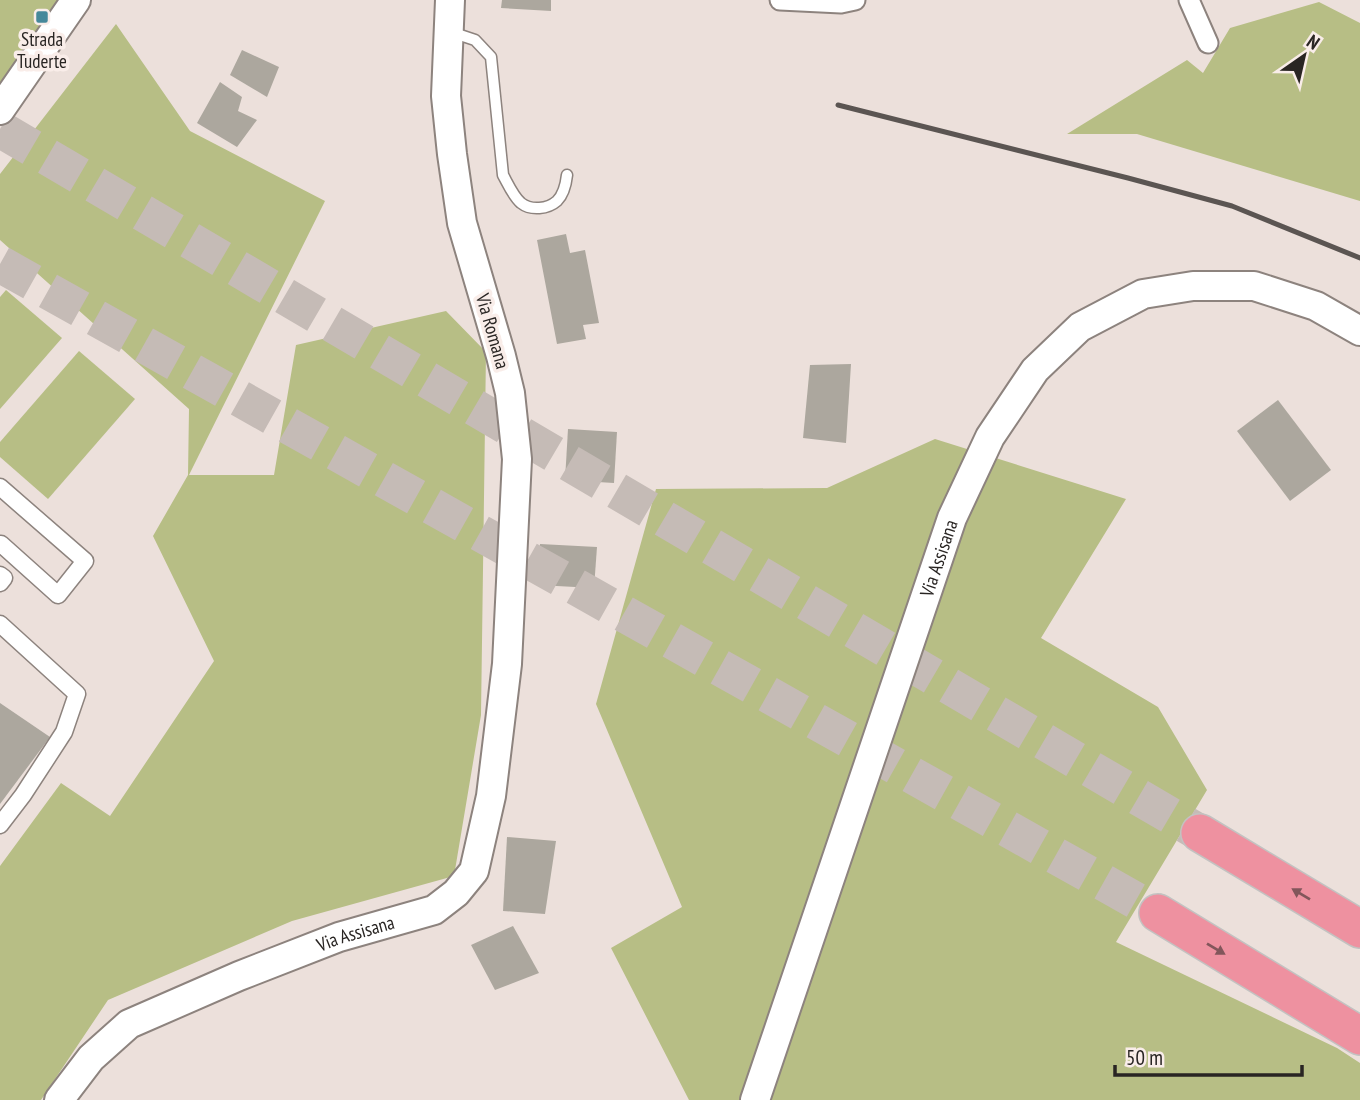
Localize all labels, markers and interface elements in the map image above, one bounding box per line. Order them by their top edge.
marker: Strada Tuderte [34,9,50,25]
north arrow [1269,21,1339,91]
place label: Strada Tuderte [17,27,67,73]
text: N [1303,29,1324,55]
street label: Via Romana [471,290,515,371]
street label: Via Assisana [914,516,963,601]
one-way arrow [1292,888,1311,901]
street label: Via Assisana [312,910,397,957]
one-way arrow [1206,942,1225,955]
scale bar [1115,1034,1302,1078]
text: 50 m [1126,1044,1163,1071]

